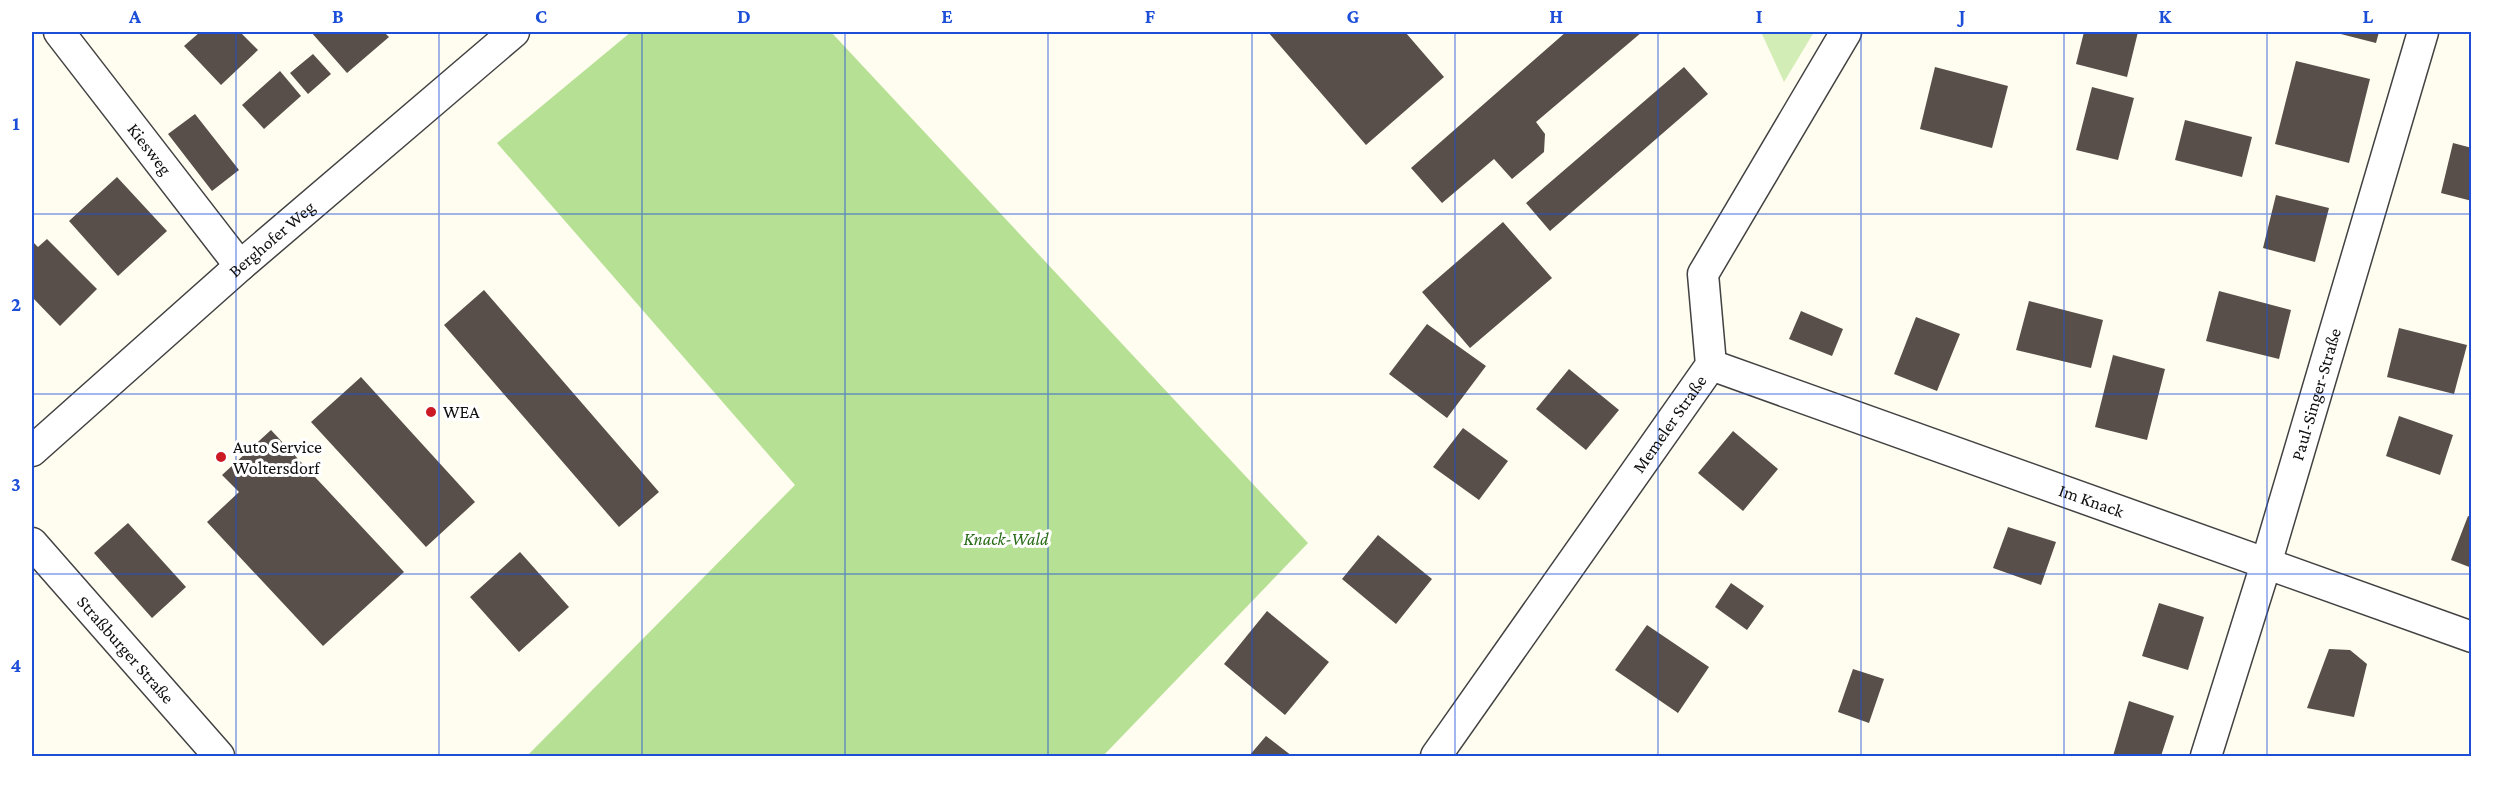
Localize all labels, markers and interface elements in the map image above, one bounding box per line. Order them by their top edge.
text: A [128,5,142,27]
text: B [332,5,344,27]
text: C [535,5,547,27]
text: D [737,5,751,27]
text: E [941,5,953,27]
text: F [1145,5,1156,27]
text: G [1347,5,1360,27]
text: H [1549,5,1563,27]
text: I [1756,5,1763,27]
text: J [1957,5,1966,27]
text: K [2159,5,2173,27]
text: L [2363,5,2374,27]
text: 1 [12,112,20,134]
street label: Kiesweg [123,119,176,179]
street label: Berghofer Weg [225,197,319,281]
text: 2 [11,293,21,315]
street label: Paul-Singer-Straße [2287,326,2345,463]
street label: Memeler Straße [1628,371,1711,476]
place label: WEA [443,402,480,422]
marker: WEA [424,405,438,419]
place label: Auto Service Woltersdorf [233,437,322,478]
marker: Auto Service Woltersdorf [214,450,228,464]
text: 3 [11,473,21,495]
street label: Im Knack [2056,480,2127,522]
park label: Knack-Wald [964,529,1049,549]
street label: Straßburger Straße [73,592,178,708]
text: 4 [11,654,22,676]

